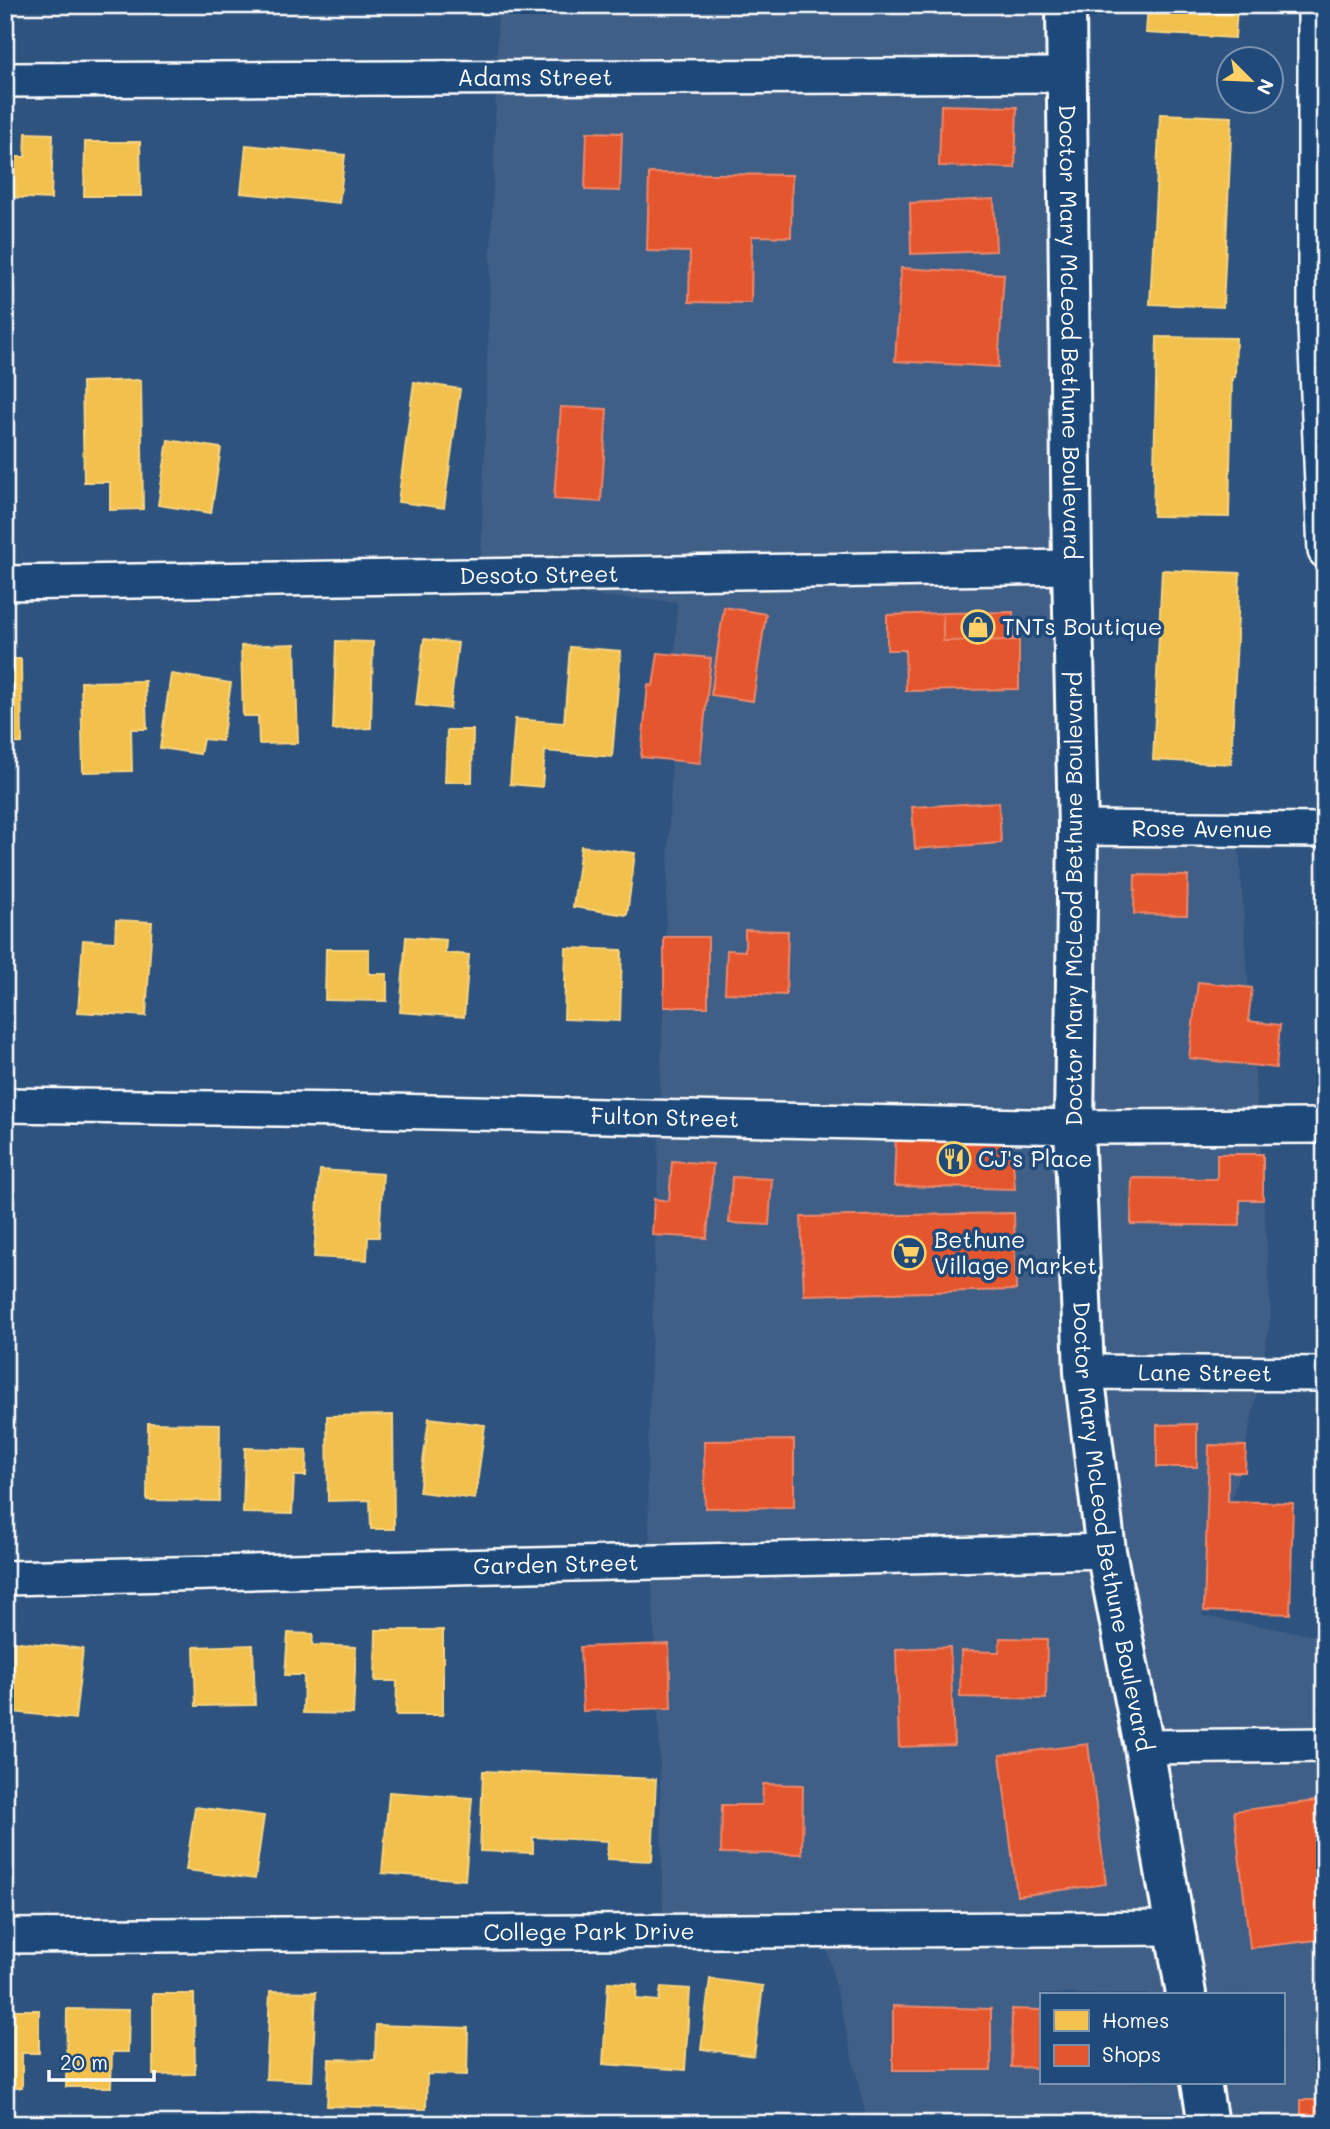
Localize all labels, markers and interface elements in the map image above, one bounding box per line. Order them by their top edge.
north arrow [1214,46,1284,116]
street label: Adams Street [457,61,613,92]
text: N [1252,75,1280,99]
street label: Doctor Mary McLeod Bethune Boulevard [1053,104,1088,560]
street label: Desoto Street [459,558,619,590]
shop icon: TNTs Boutique [959,608,997,646]
place label: TNTs Boutique [1002,611,1162,641]
street label: Doctor Mary McLeod Bethune Boulevard [1058,672,1088,1126]
street label: Rose Avenue [1131,812,1273,844]
street label: Fulton Street [590,1100,739,1133]
restaurant icon: CJ's Place [935,1140,973,1178]
place label: CJ's Place [978,1143,1093,1173]
place label: Bethune Village Market [934,1224,1097,1280]
supermarket icon: Bethune Village Market [890,1234,928,1272]
street label: Doctor Mary McLeod Bethune Boulevard [1067,1301,1161,1754]
street label: Lane Street [1138,1356,1272,1388]
street label: Garden Street [473,1546,639,1581]
street label: College Park Drive [483,1915,695,1947]
legend [1040,1993,1284,2084]
text: Homes [1102,2006,1169,2033]
scale bar [49,2038,154,2082]
text: Shops [1102,2040,1161,2067]
text: 20 m [60,2048,108,2075]

